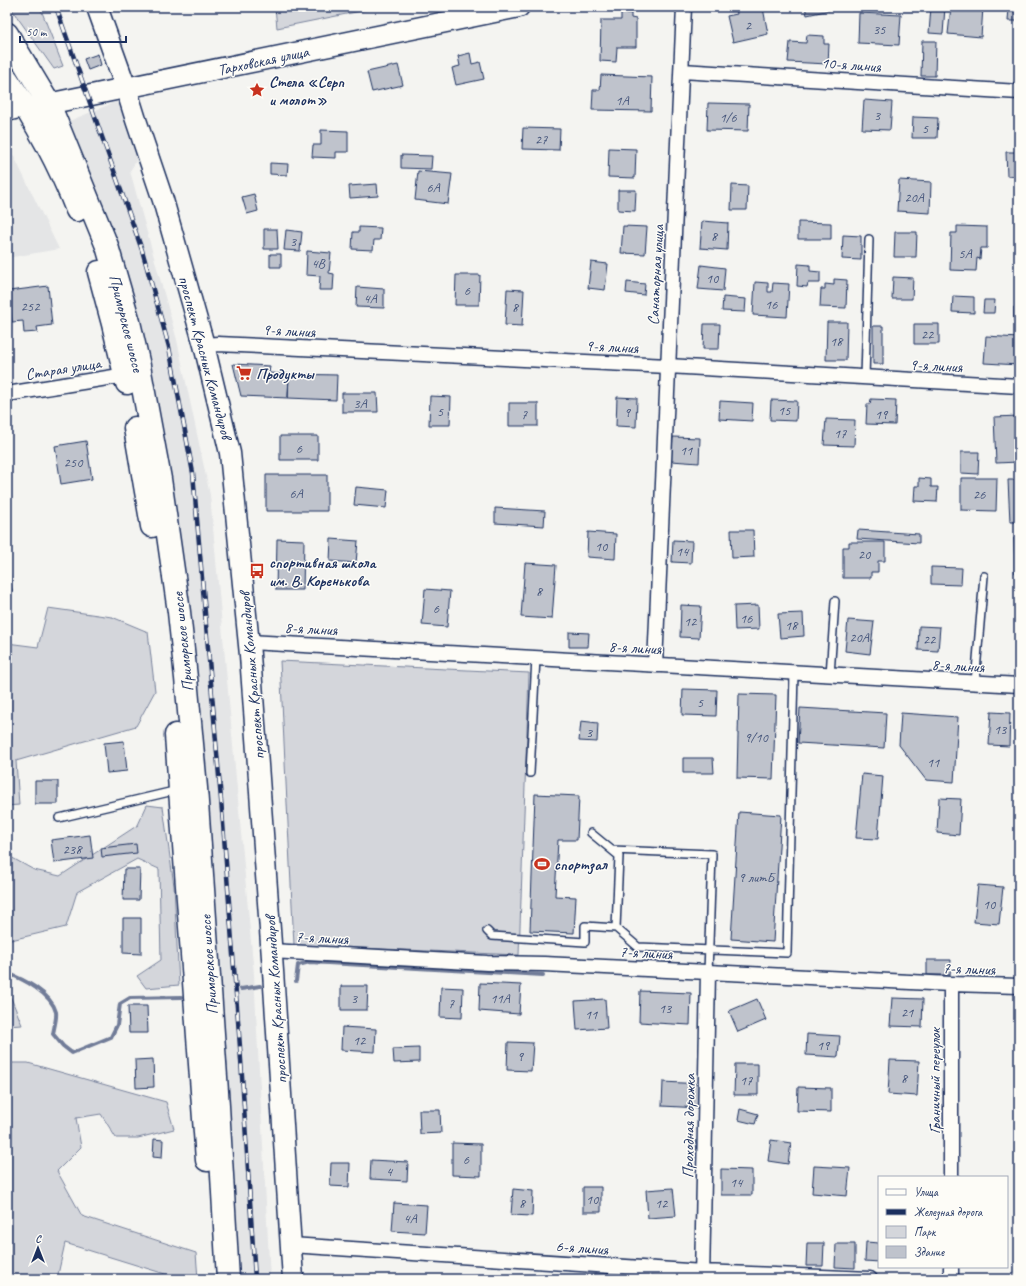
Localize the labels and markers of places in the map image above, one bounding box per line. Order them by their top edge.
place label: Стела «Серп и молот» [269,72,345,110]
place icon: Стела «Серп и молот» [248,81,266,99]
supermarket icon: Продукты [235,364,253,382]
place label: Продукты [256,364,315,384]
place label: спортивная школа им. В. Коренькова [269,553,377,591]
bus stop icon: спортивная школа им. В. Коренькова [248,562,266,580]
sports icon: спортзал [533,855,551,873]
place label: спортзал [554,855,608,875]

